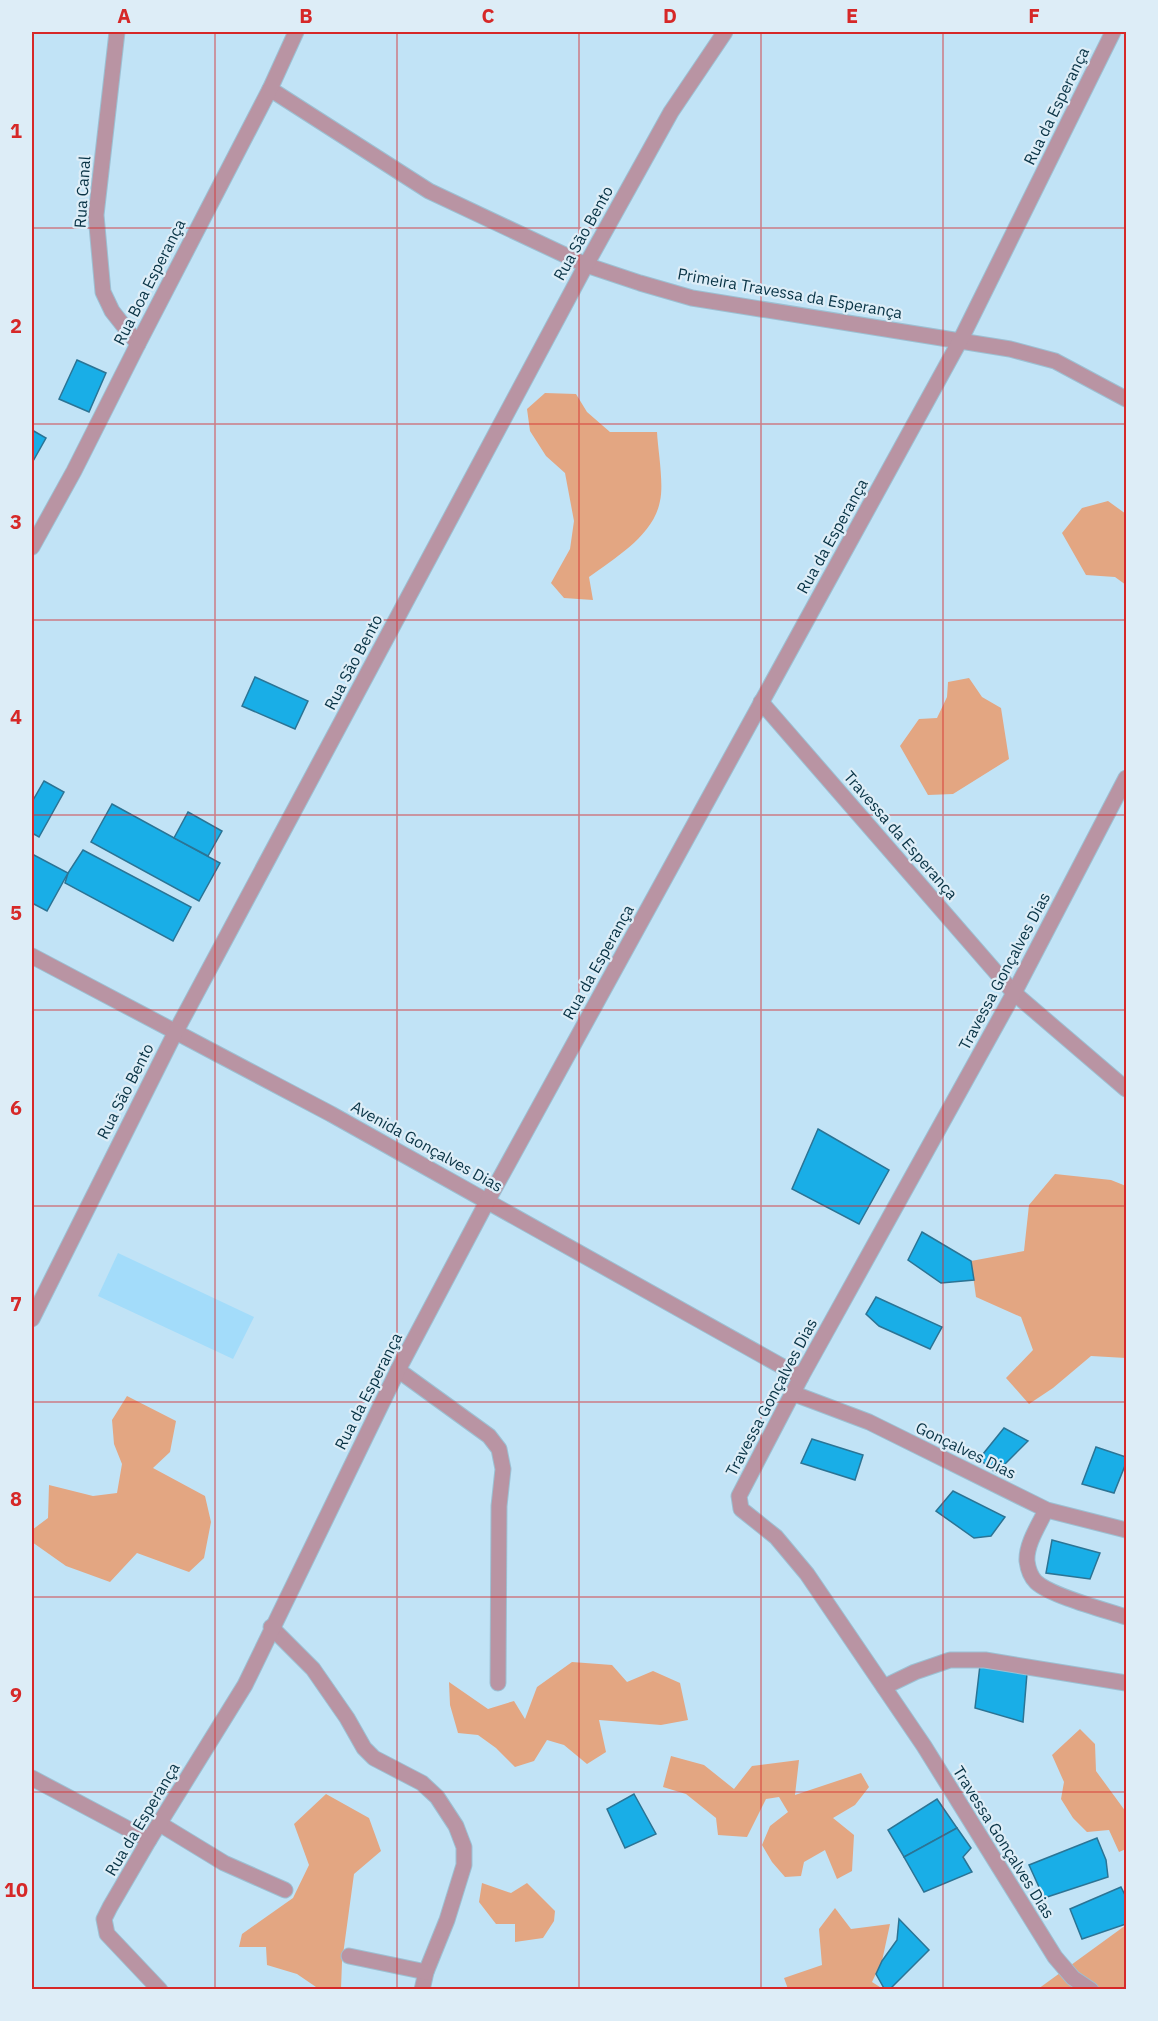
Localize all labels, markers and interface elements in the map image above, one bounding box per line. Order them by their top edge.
text: A [117,2,131,29]
text: B [299,2,313,29]
text: C [481,2,495,29]
text: D [663,2,677,29]
text: E [846,2,858,29]
text: F [1028,2,1040,29]
street label: Rua da Esperança [1019,43,1093,168]
text: 1 [10,117,22,144]
street label: Rua Canal [70,155,94,229]
street label: Rua São Bento [549,182,617,284]
street label: Rua Boa Esperança [109,215,190,348]
street label: Primeira Travessa da Esperança [676,263,904,323]
text: 2 [10,312,22,339]
street label: Rua da Esperança [792,475,872,597]
text: 3 [10,508,22,535]
street label: Rua São Bento [320,611,387,713]
text: 4 [10,703,22,730]
street label: Travessa da Esperança [840,767,963,904]
street label: Travessa Gonçalves Dias [954,889,1054,1053]
text: 5 [10,899,22,926]
street label: Rua da Esperança [558,901,638,1023]
street label: Rua São Bento [92,1040,158,1142]
text: 6 [10,1094,22,1121]
street label: Avenida Gonçalves Dias [348,1096,506,1196]
text: 7 [10,1290,22,1317]
street label: Travessa Gonçalves Dias [721,1315,821,1479]
street label: Rua da Esperança [330,1329,406,1453]
street label: Gonçalves Dias [913,1417,1019,1483]
text: 8 [10,1485,22,1512]
text: 9 [10,1681,22,1708]
street label: Rua da Esperança [100,1758,184,1879]
street label: Travessa Gonçalves Dias [949,1762,1059,1922]
text: 10 [4,1876,28,1903]

